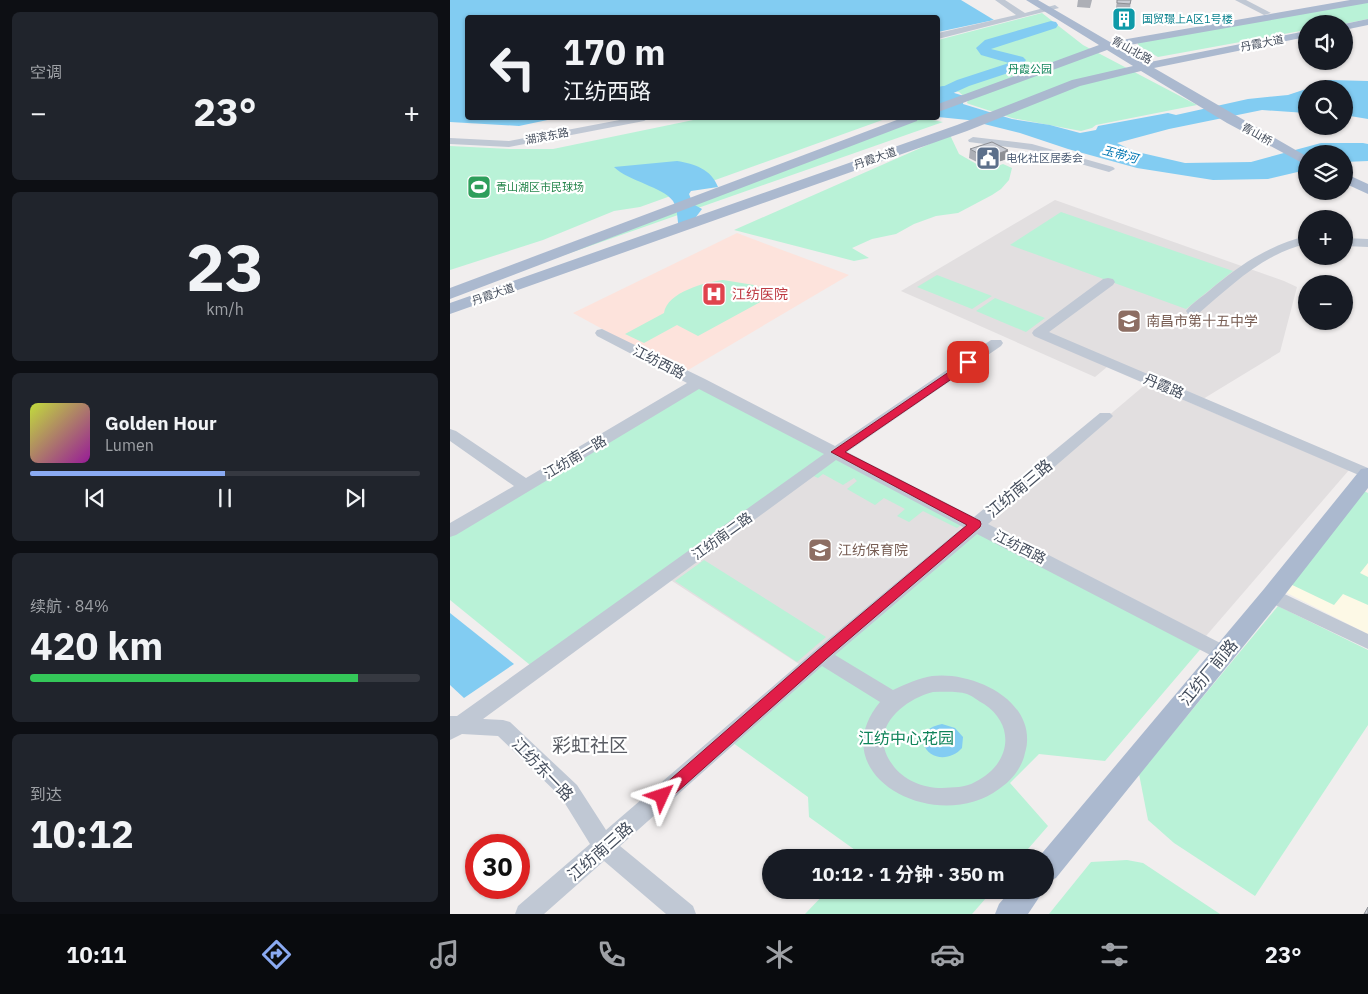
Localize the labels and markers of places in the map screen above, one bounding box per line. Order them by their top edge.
building icon: 国贸璟上A区1号楼 [1111,6,1137,32]
place label: 国贸璟上A区1号楼 [1142,12,1233,26]
public building icon: 电化社区居委会 [975,145,1001,171]
place label: 电化社区居委会 [1006,151,1083,165]
sports icon: 青山湖区市民球场 [466,174,492,200]
place label: 青山湖区市民球场 [496,180,584,194]
hospital icon: 江纺医院 [701,281,727,307]
place label: 江纺医院 [732,285,788,303]
school or university icon: 南昌市第十五中学 [1116,308,1142,334]
place label: 南昌市第十五中学 [1146,312,1258,330]
pin [947,341,989,383]
school or university icon: 江纺保育院 [807,537,833,563]
place label: 江纺保育院 [838,541,908,559]

